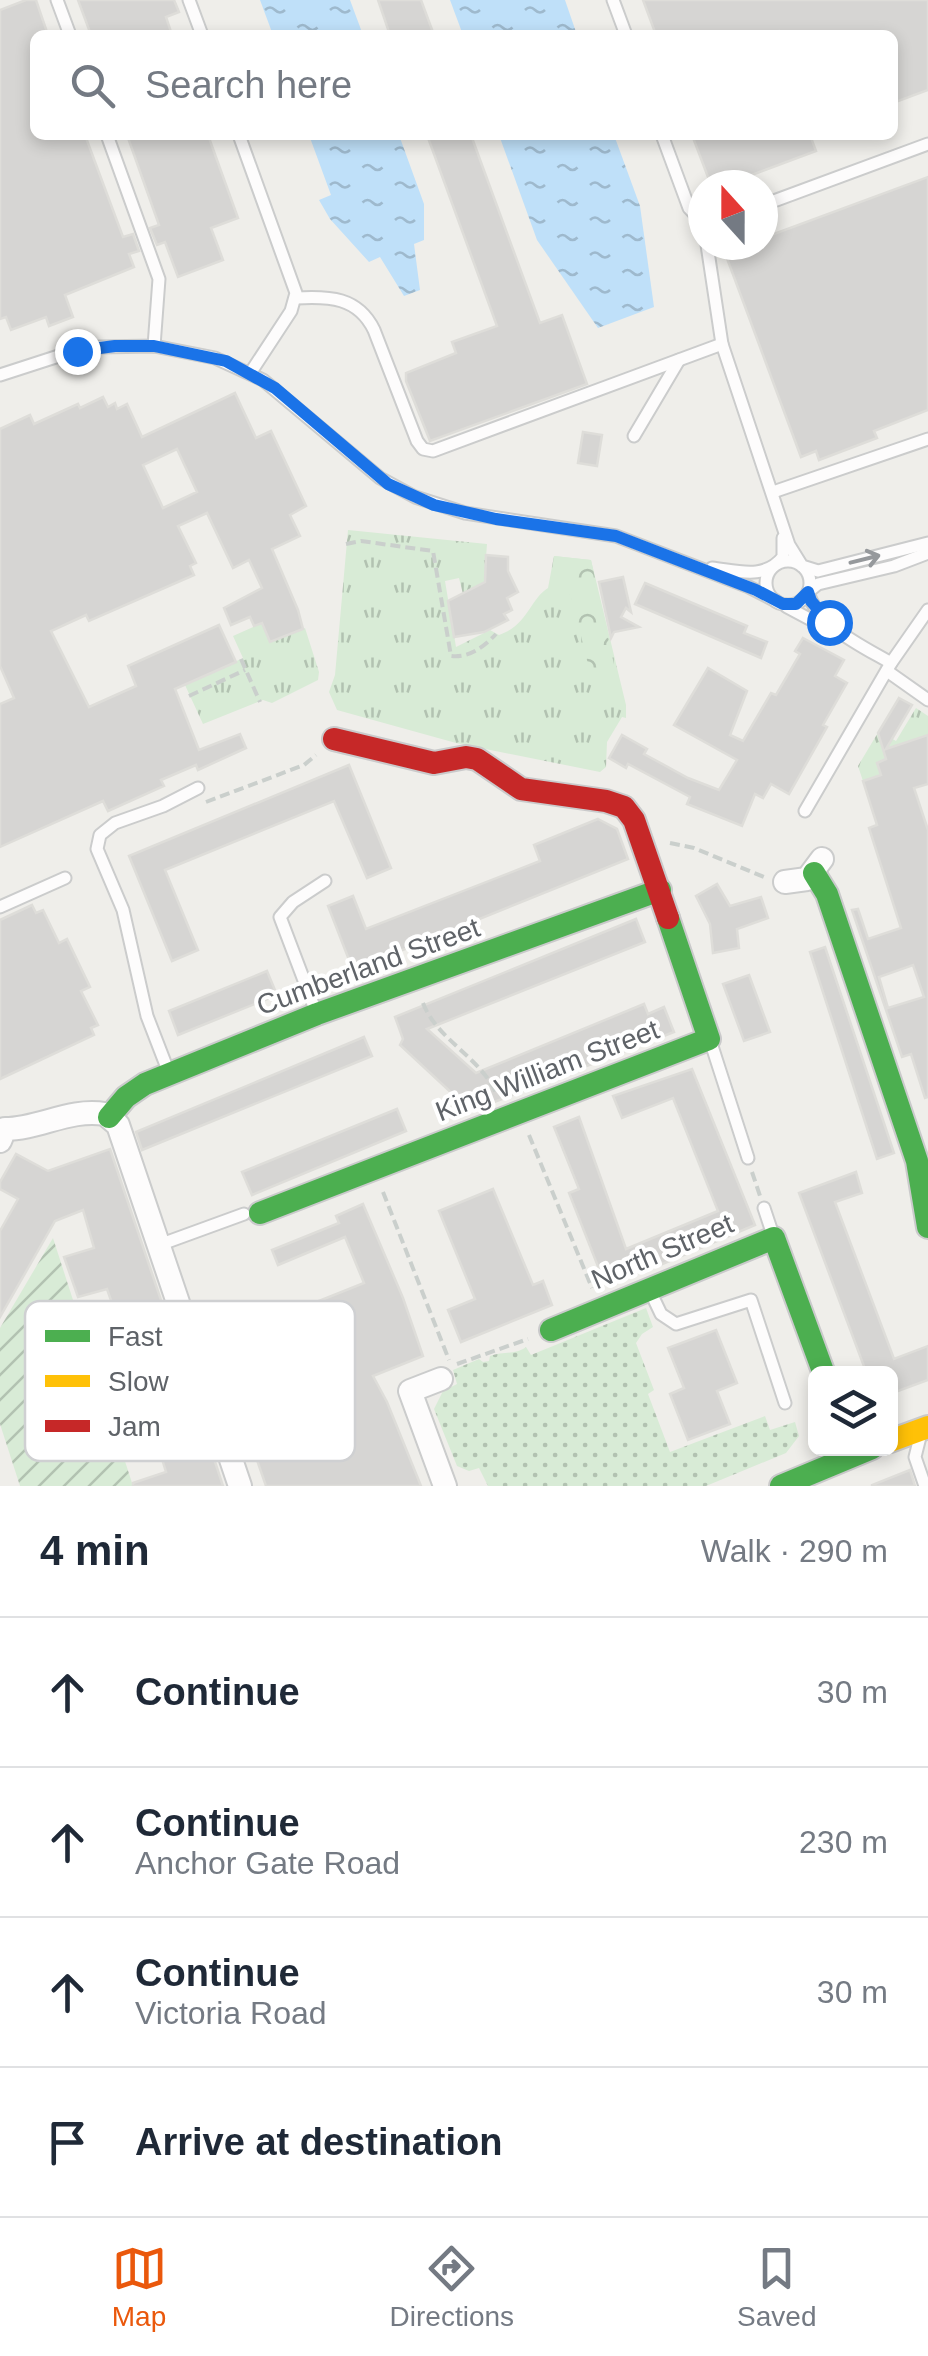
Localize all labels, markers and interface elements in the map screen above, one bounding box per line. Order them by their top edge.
search box [30,30,898,140]
icon: search [65,58,120,113]
text: Search here [145,64,352,106]
north arrow [688,170,778,260]
route end [55,329,101,375]
one-way arrow [848,549,880,567]
route start [807,600,853,646]
street label: Cumberland Street [252,912,484,1021]
street label: King William Street [431,1014,663,1127]
street label: North Street [587,1208,738,1295]
legend [25,1301,355,1461]
text: Fast [108,1321,163,1352]
text: Slow [108,1366,169,1397]
map controls [808,1366,898,1456]
button: layers [808,1366,898,1456]
text: Jam [108,1411,161,1442]
text: 4 min [40,1527,150,1574]
text: Walk · 290 m [701,1533,888,1569]
icon: ahead [40,1665,95,1720]
text: Continue [135,1671,300,1713]
text: 30 m [817,1674,888,1710]
text: Continue [135,1802,300,1844]
icon: ahead [40,1815,95,1870]
text: 230 m [799,1824,888,1860]
text: Anchor Gate Road [135,1845,400,1881]
text: Continue [135,1952,300,1994]
icon: ahead [40,1965,95,2020]
text: 30 m [817,1974,888,2010]
text: Victoria Road [135,1995,327,2031]
icon: arrive [40,2115,95,2170]
text: Arrive at destination [135,2121,502,2163]
tab: Map [112,2241,167,2333]
tab: Directions [390,2241,514,2333]
tab: Saved [737,2241,816,2333]

